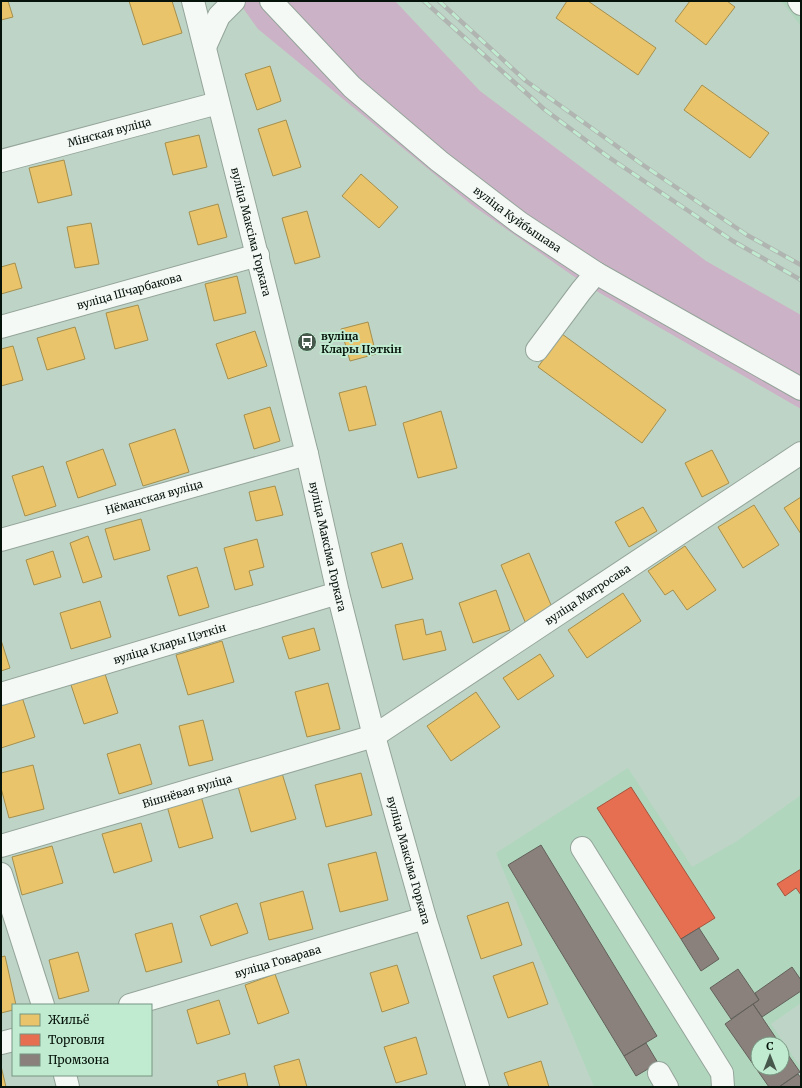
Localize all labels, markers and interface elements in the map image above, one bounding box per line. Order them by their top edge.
street label: Мінская вуліца [66,114,152,150]
street label: вуліца Максіма Горкага [228,166,274,298]
street label: вуліца Куйбышава [471,183,564,255]
street label: вуліца Шчарбакова [75,270,183,313]
place label: вуліца Клары Цэткін [321,329,402,356]
bus stop icon: вуліца Клары Цэткін [296,331,318,353]
street label: Нёманская вуліца [104,477,204,517]
street label: вуліца Максіма Горкага [306,480,349,613]
street label: вуліца Матросава [542,561,633,628]
street label: вуліца Клары Цэткін [112,620,228,667]
street label: Вішнёвая вуліца [141,771,234,811]
street label: вуліца Максіма Горкага [384,795,434,926]
street label: вуліца Говарава [233,942,323,981]
legend [12,1004,152,1076]
text: Жильё [48,1012,89,1027]
text: Торговля [48,1032,105,1047]
north arrow [750,1036,790,1076]
text: С [766,1039,774,1053]
text: Промзона [48,1052,110,1067]

